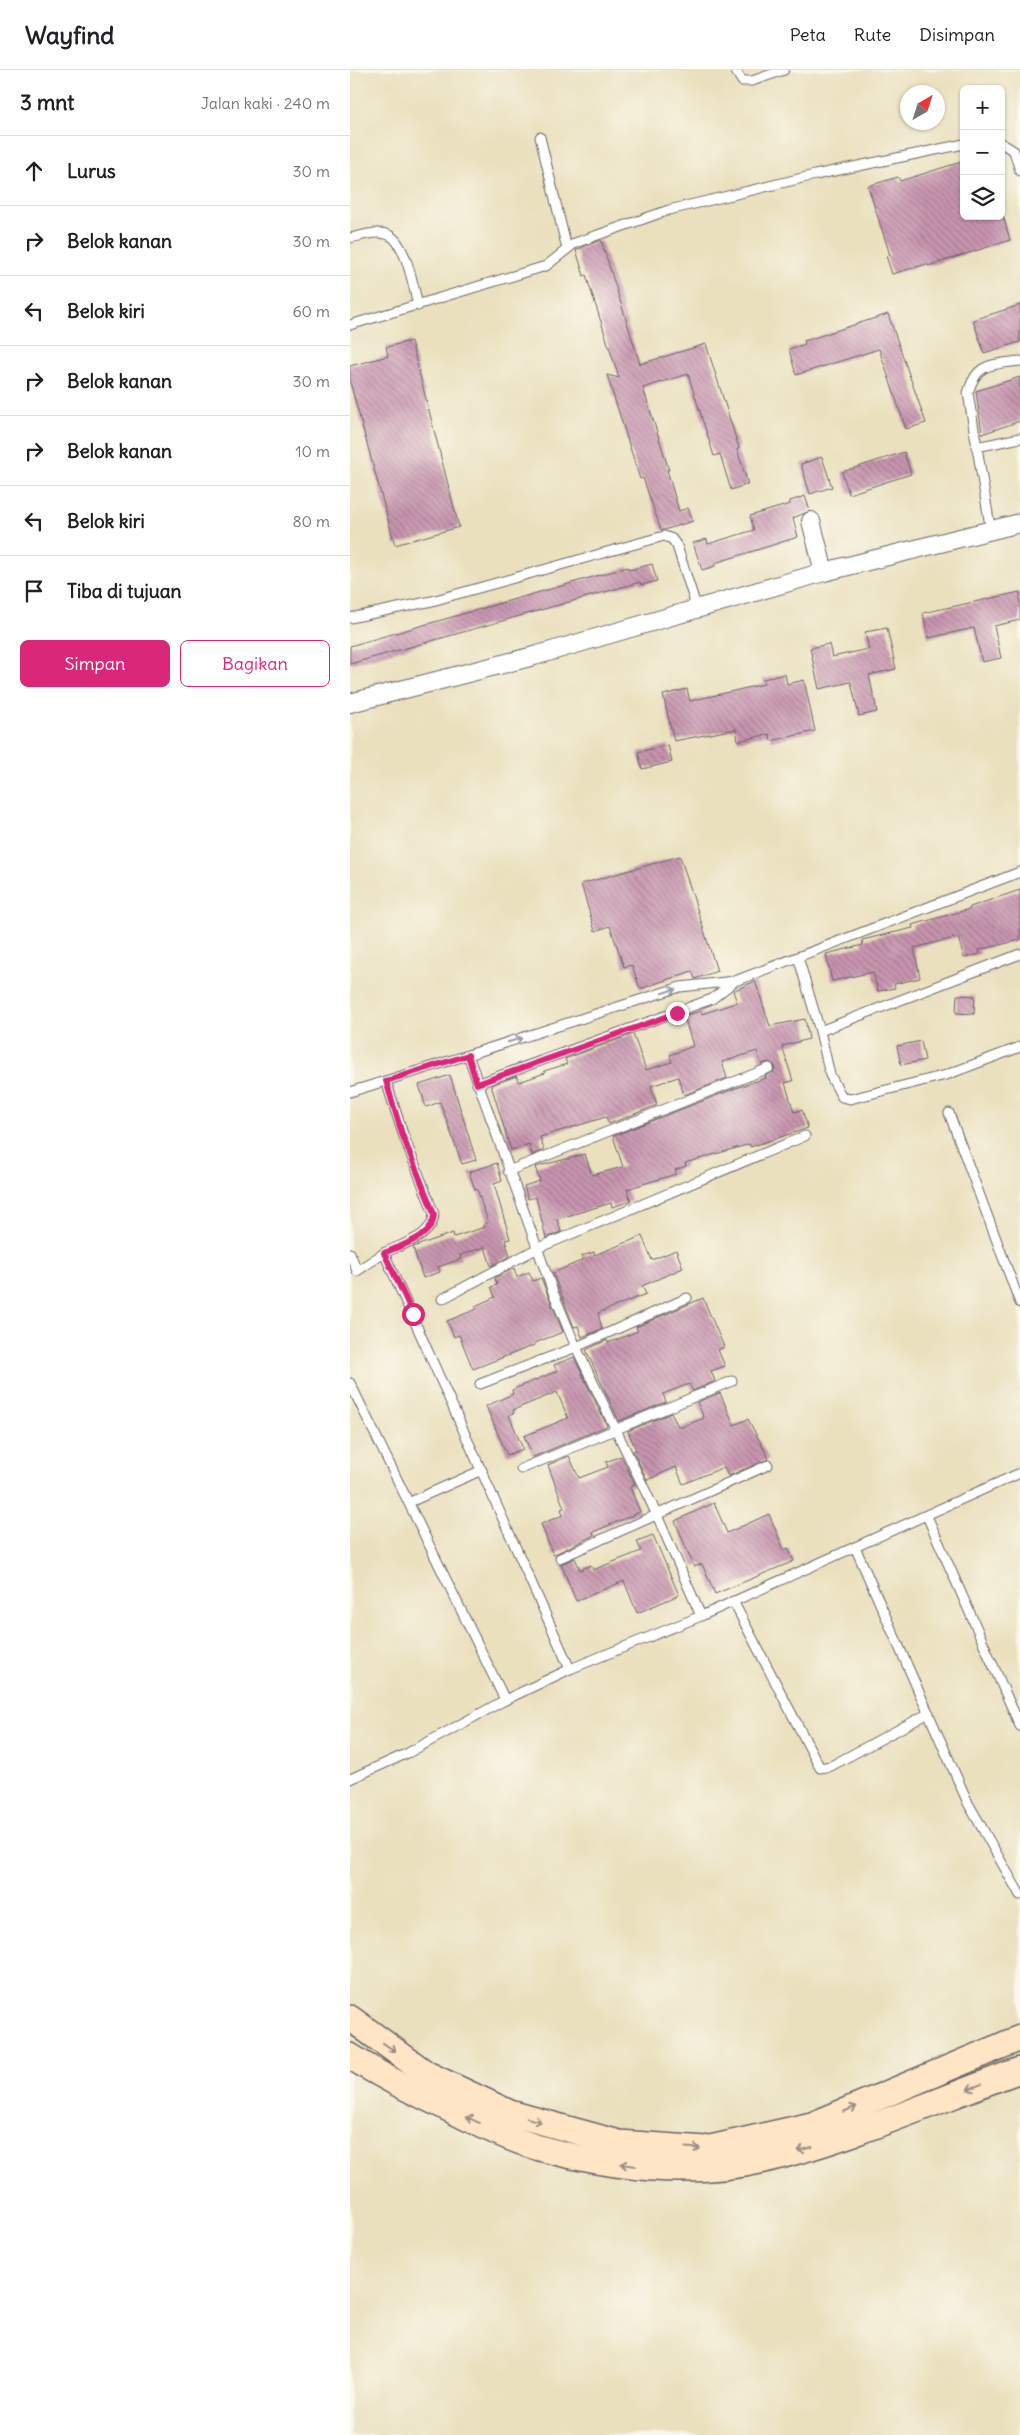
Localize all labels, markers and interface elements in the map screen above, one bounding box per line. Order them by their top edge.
text: Wayfind [25,20,114,50]
text: Peta [790,23,826,46]
text: Rute [854,23,891,46]
text: Disimpan [919,23,995,46]
north arrow [900,85,945,130]
map controls [960,85,1005,220]
button: + [960,85,1005,130]
text: 3 mnt [20,89,74,116]
text: Jalan kaki · 240 m [201,93,330,113]
button: − [960,130,1005,175]
icon: ahead [20,157,48,185]
text: Lurus [67,159,116,183]
text: 30 m [293,161,330,181]
button: layers [960,175,1005,220]
icon: right [20,227,48,255]
text: Belok kanan [67,229,172,253]
text: 30 m [293,231,330,251]
icon: left [20,297,48,325]
text: Belok kiri [67,299,145,323]
text: 60 m [292,301,330,321]
icon: right [20,367,48,395]
text: Belok kanan [67,369,172,393]
text: 30 m [293,371,330,391]
icon: right [20,437,48,465]
text: Belok kanan [67,439,172,463]
text: 10 m [295,441,330,461]
icon: left [20,507,48,535]
text: Belok kiri [67,509,145,533]
text: 80 m [292,511,330,531]
icon: arrive [20,577,48,605]
text: Tiba di tujuan [67,579,182,603]
button: Simpan [20,640,170,687]
button: Bagikan [180,640,330,687]
one-way arrow [661,985,677,995]
route end [666,1002,689,1025]
one-way arrow [506,1035,522,1045]
route start [402,1303,425,1326]
one-way arrow [382,2042,396,2052]
one-way arrow [967,2083,983,2092]
one-way arrow [842,2104,857,2113]
one-way arrow [466,2115,481,2125]
one-way arrow [525,2115,541,2125]
one-way arrow [685,2143,701,2152]
one-way arrow [798,2145,814,2154]
one-way arrow [620,2159,636,2169]

